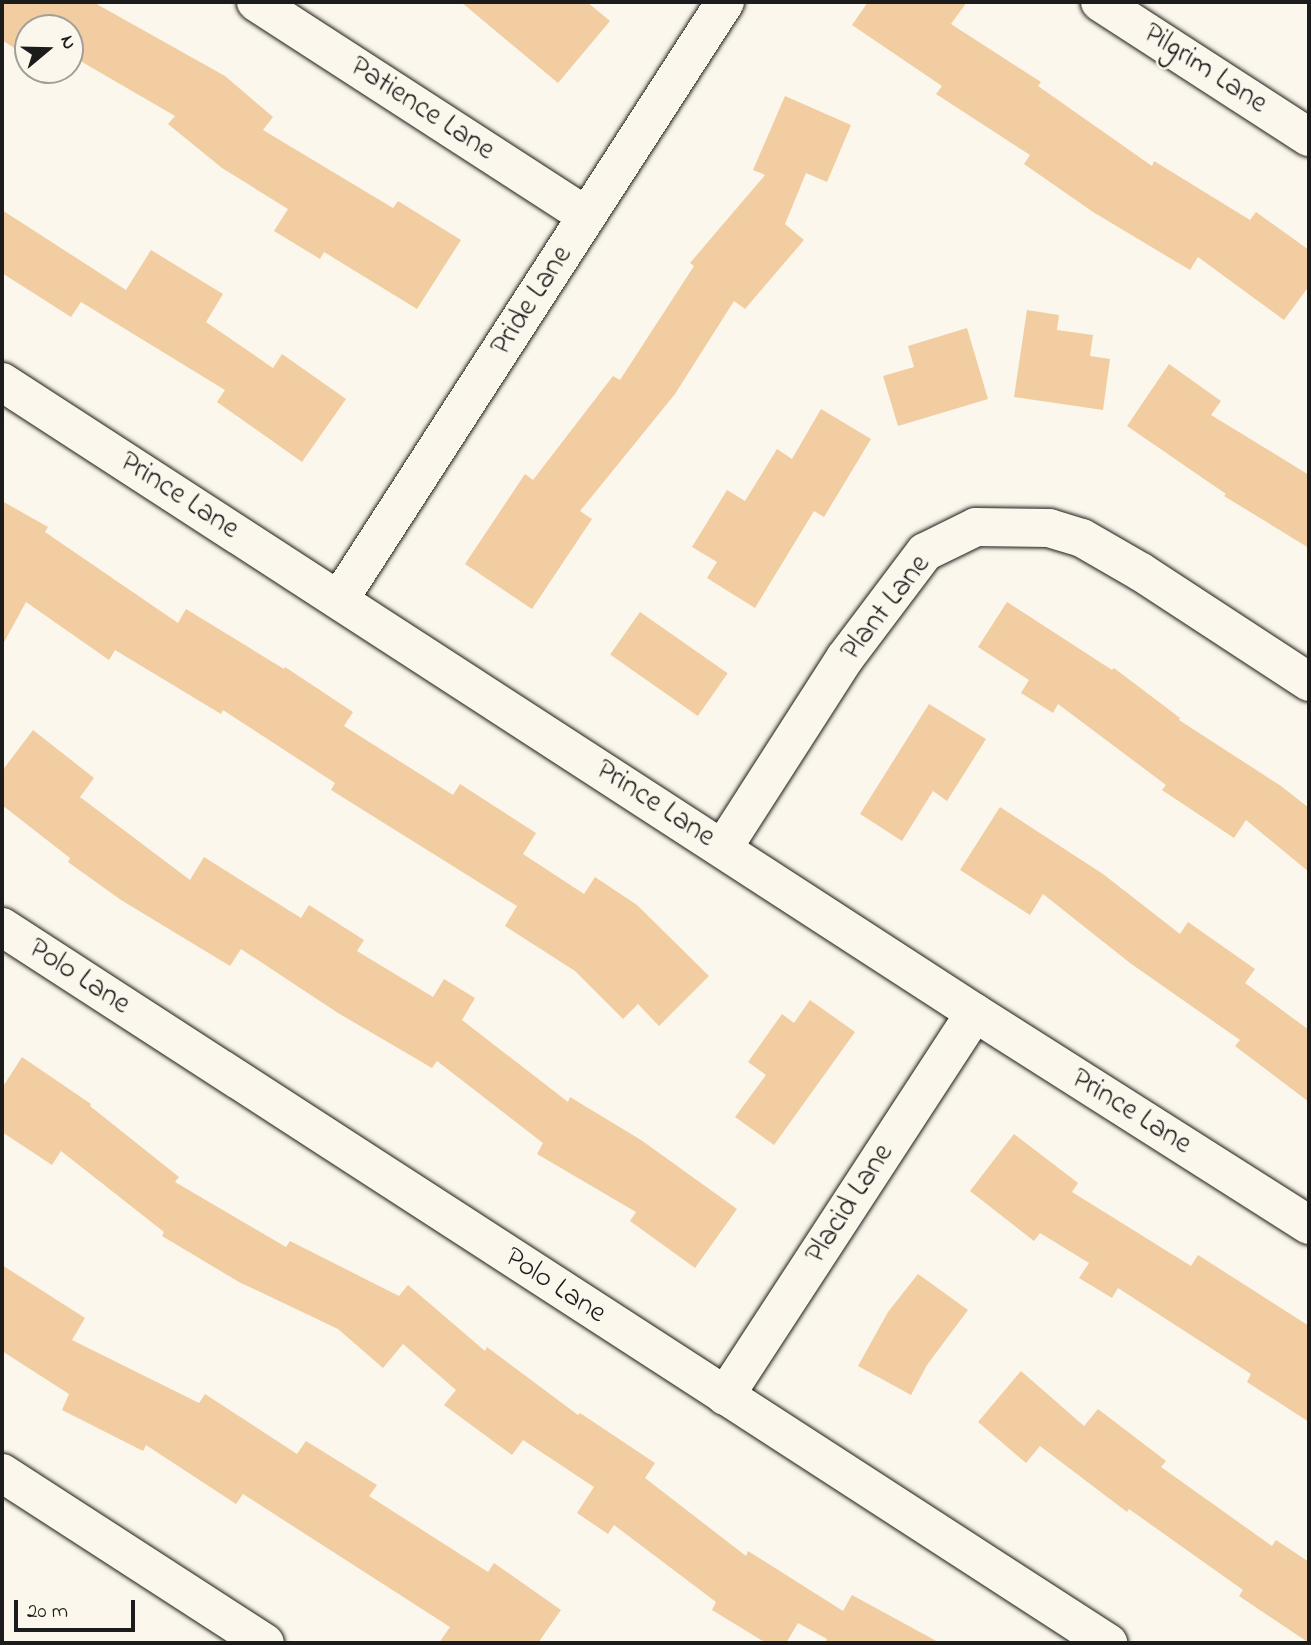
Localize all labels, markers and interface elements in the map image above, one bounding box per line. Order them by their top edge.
north arrow [14,14,84,84]
street label: Pilgrim Lane [1136,16,1274,122]
text: N [53,32,82,53]
street label: Patience Lane [343,49,501,169]
street label: Pride Lane [483,239,581,363]
street label: Prince Lane [113,444,245,548]
street label: Plant Lane [833,548,939,668]
street label: Prince Lane [589,752,721,856]
street label: Polo Lane [21,931,137,1023]
street label: Prince Lane [1064,1061,1198,1163]
street label: Placid Lane [798,1137,902,1271]
street label: Polo Lane [497,1240,613,1332]
scale bar [18,1586,138,1630]
text: 20 m [27,1597,68,1627]

